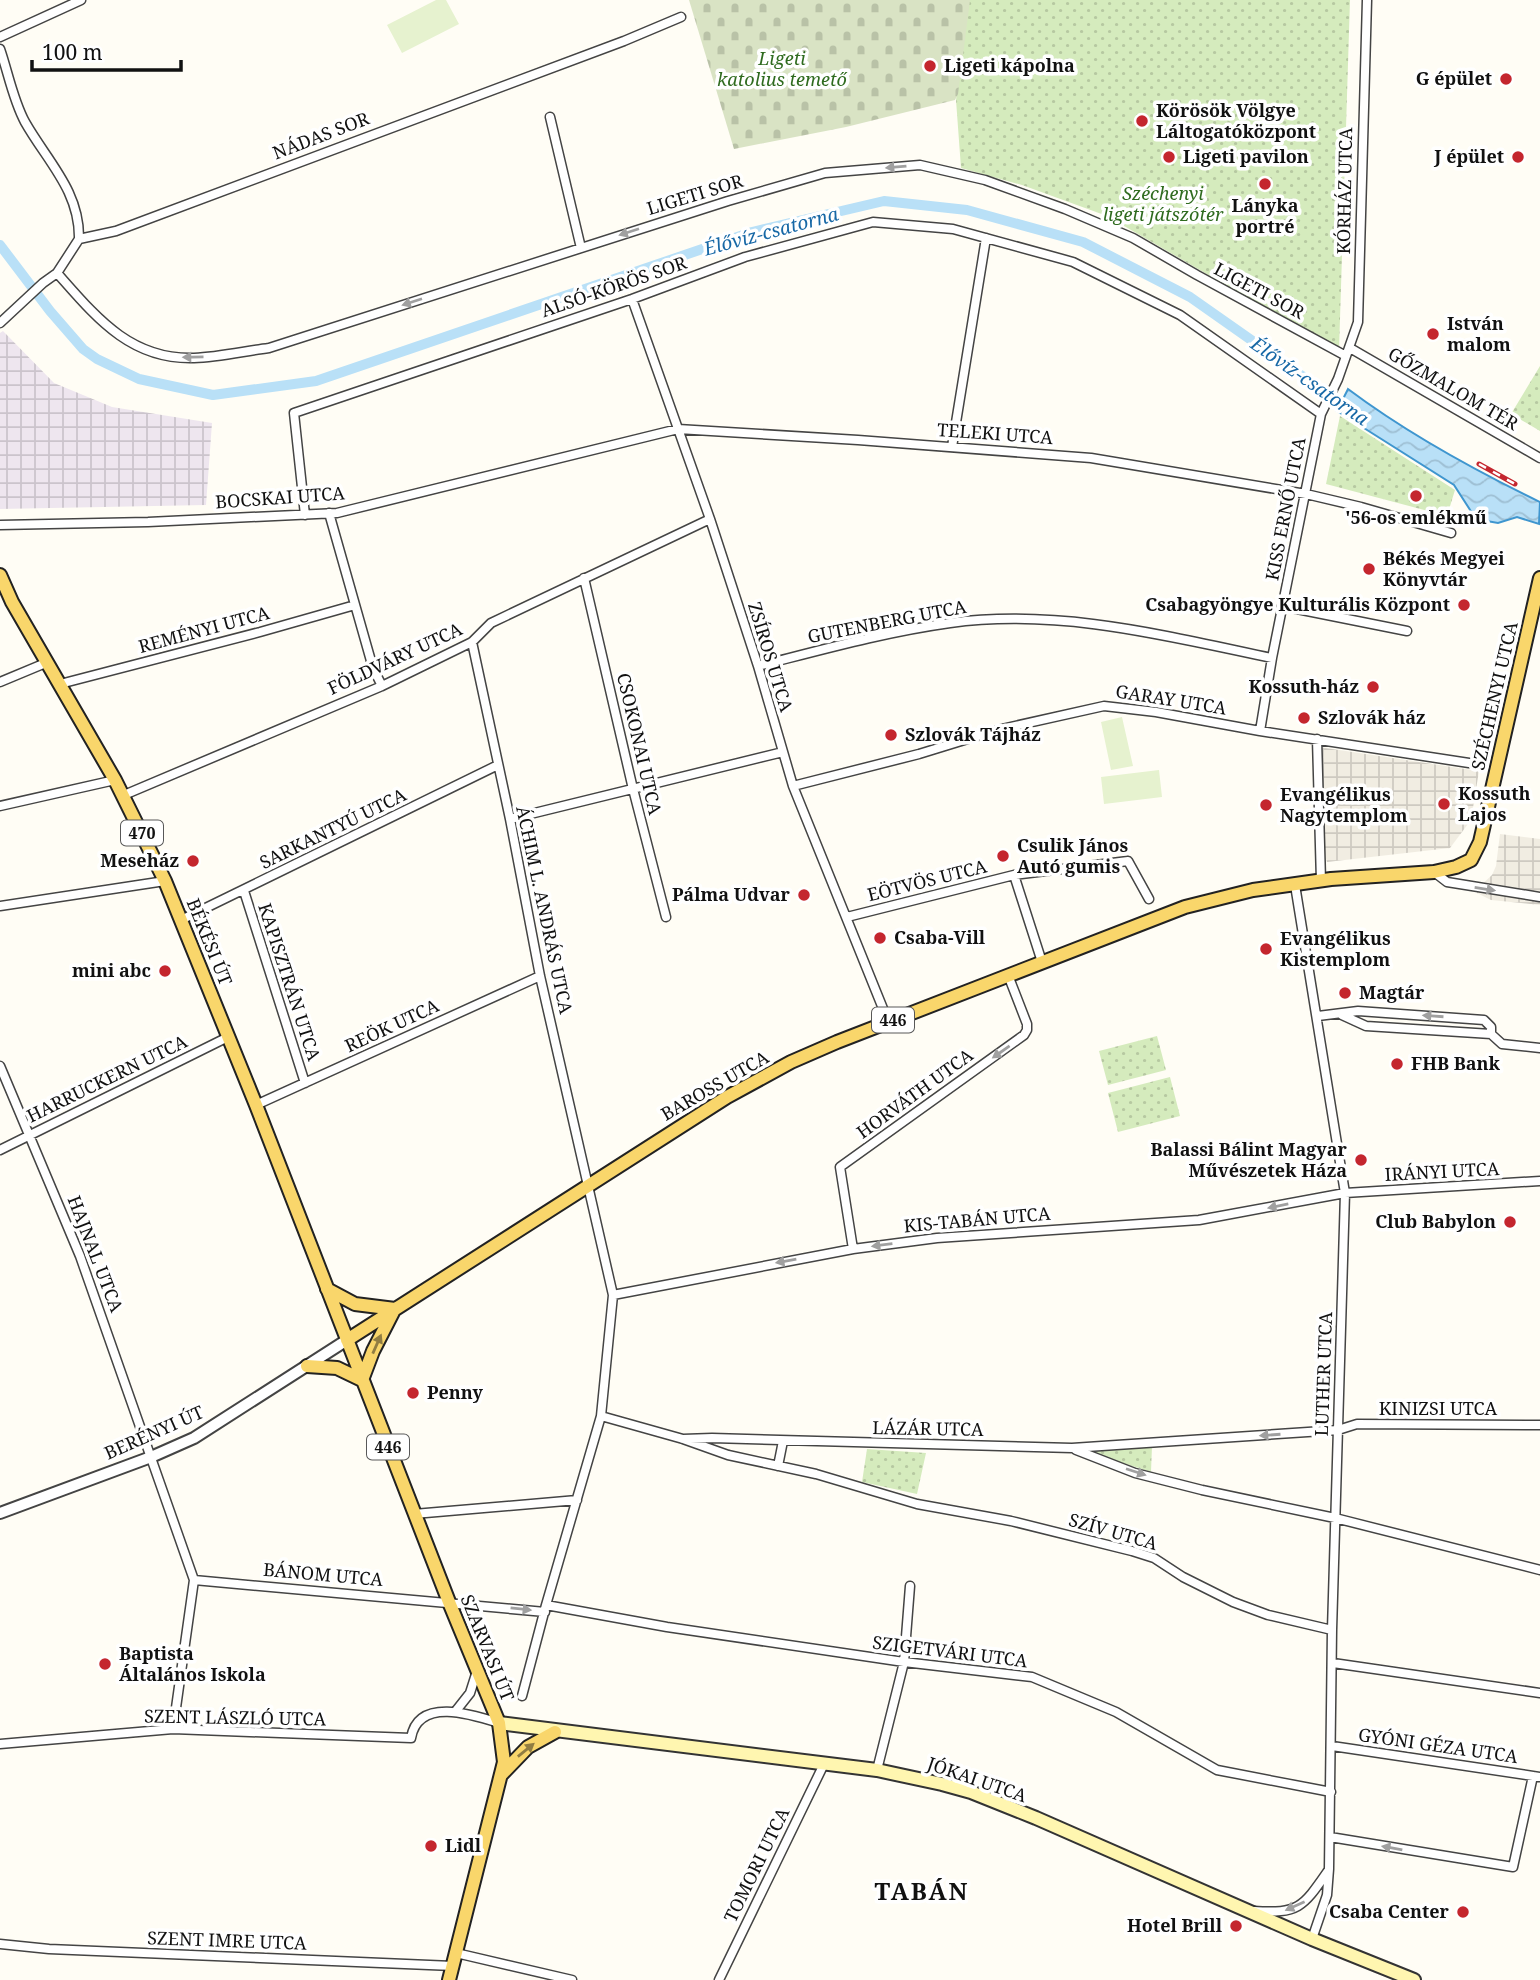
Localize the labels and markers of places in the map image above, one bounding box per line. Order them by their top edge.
place label: Ligeti kápolna [944,53,1075,77]
marker: Ligeti kápolna [922,58,938,74]
place label: G épület [1416,66,1492,90]
marker: G épület [1498,71,1514,87]
place label: Körösök Völgye Láltogatóközpont [1156,98,1316,143]
marker: Körösök Völgye Láltogatóközpont [1134,113,1150,129]
place label: Ligeti pavilon [1183,144,1309,168]
place label: J épület [1433,144,1504,168]
marker: Ligeti pavilon [1161,149,1177,165]
marker: J épület [1510,149,1526,165]
marker: Lányka portré [1257,176,1273,192]
place label: Lányka portré [1232,193,1299,238]
place label: István malom [1447,311,1511,356]
marker: István malom [1425,326,1441,342]
marker: '56-os emlékmű [1408,488,1424,504]
place label: '56-os emlékmű [1345,505,1487,529]
place label: Békés Megyei Könyvtár [1383,546,1505,591]
marker: Békés Megyei Könyvtár [1361,561,1377,577]
place label: Csabagyöngye Kulturális Központ [1145,592,1450,616]
marker: Csabagyöngye Kulturális Központ [1456,597,1472,613]
place label: Kossuth-ház [1249,674,1359,698]
marker: Kossuth-ház [1365,679,1381,695]
place label: Szlovák ház [1318,705,1426,729]
marker: Szlovák ház [1296,710,1312,726]
place label: Szlovák Tájház [905,722,1041,746]
marker: Szlovák Tájház [883,727,899,743]
place label: Kossuth Lajos [1458,781,1531,826]
place label: Evangélikus Nagytemplom [1280,782,1408,827]
marker: Kossuth Lajos [1436,796,1452,812]
marker: Evangélikus Nagytemplom [1258,797,1274,813]
place label: Csulik János Autó gumis [1017,833,1129,878]
place label: Meseház [100,848,179,872]
marker: Csulik János Autó gumis [995,848,1011,864]
marker: Meseház [185,853,201,869]
place label: Pálma Udvar [672,882,791,906]
marker: Pálma Udvar [796,887,812,903]
place label: Csaba-Vill [894,925,986,949]
place label: Evangélikus Kistemplom [1280,926,1391,971]
marker: Csaba-Vill [872,930,888,946]
marker: Evangélikus Kistemplom [1258,941,1274,957]
place label: mini abc [72,958,151,982]
marker: mini abc [157,963,173,979]
place label: Magtár [1359,980,1425,1004]
marker: Magtár [1337,985,1353,1001]
place label: FHB Bank [1411,1051,1501,1075]
marker: FHB Bank [1389,1056,1405,1072]
place label: Balassi Bálint Magyar Művészetek Háza [1150,1137,1348,1182]
marker: Balassi Bálint Magyar Művészetek Háza [1353,1152,1369,1168]
place label: Club Babylon [1375,1209,1496,1233]
marker: Club Babylon [1502,1214,1518,1230]
place label: Penny [427,1380,483,1404]
marker: Penny [405,1385,421,1401]
place label: Baptista Általános Iskola [119,1641,266,1686]
marker: Baptista Általános Iskola [97,1656,113,1672]
place label: Lidl [445,1833,482,1857]
marker: Lidl [423,1838,439,1854]
place label: Csaba Center [1329,1899,1450,1923]
marker: Csaba Center [1455,1904,1471,1920]
place label: Hotel Brill [1127,1913,1223,1937]
marker: Hotel Brill [1228,1918,1244,1934]

